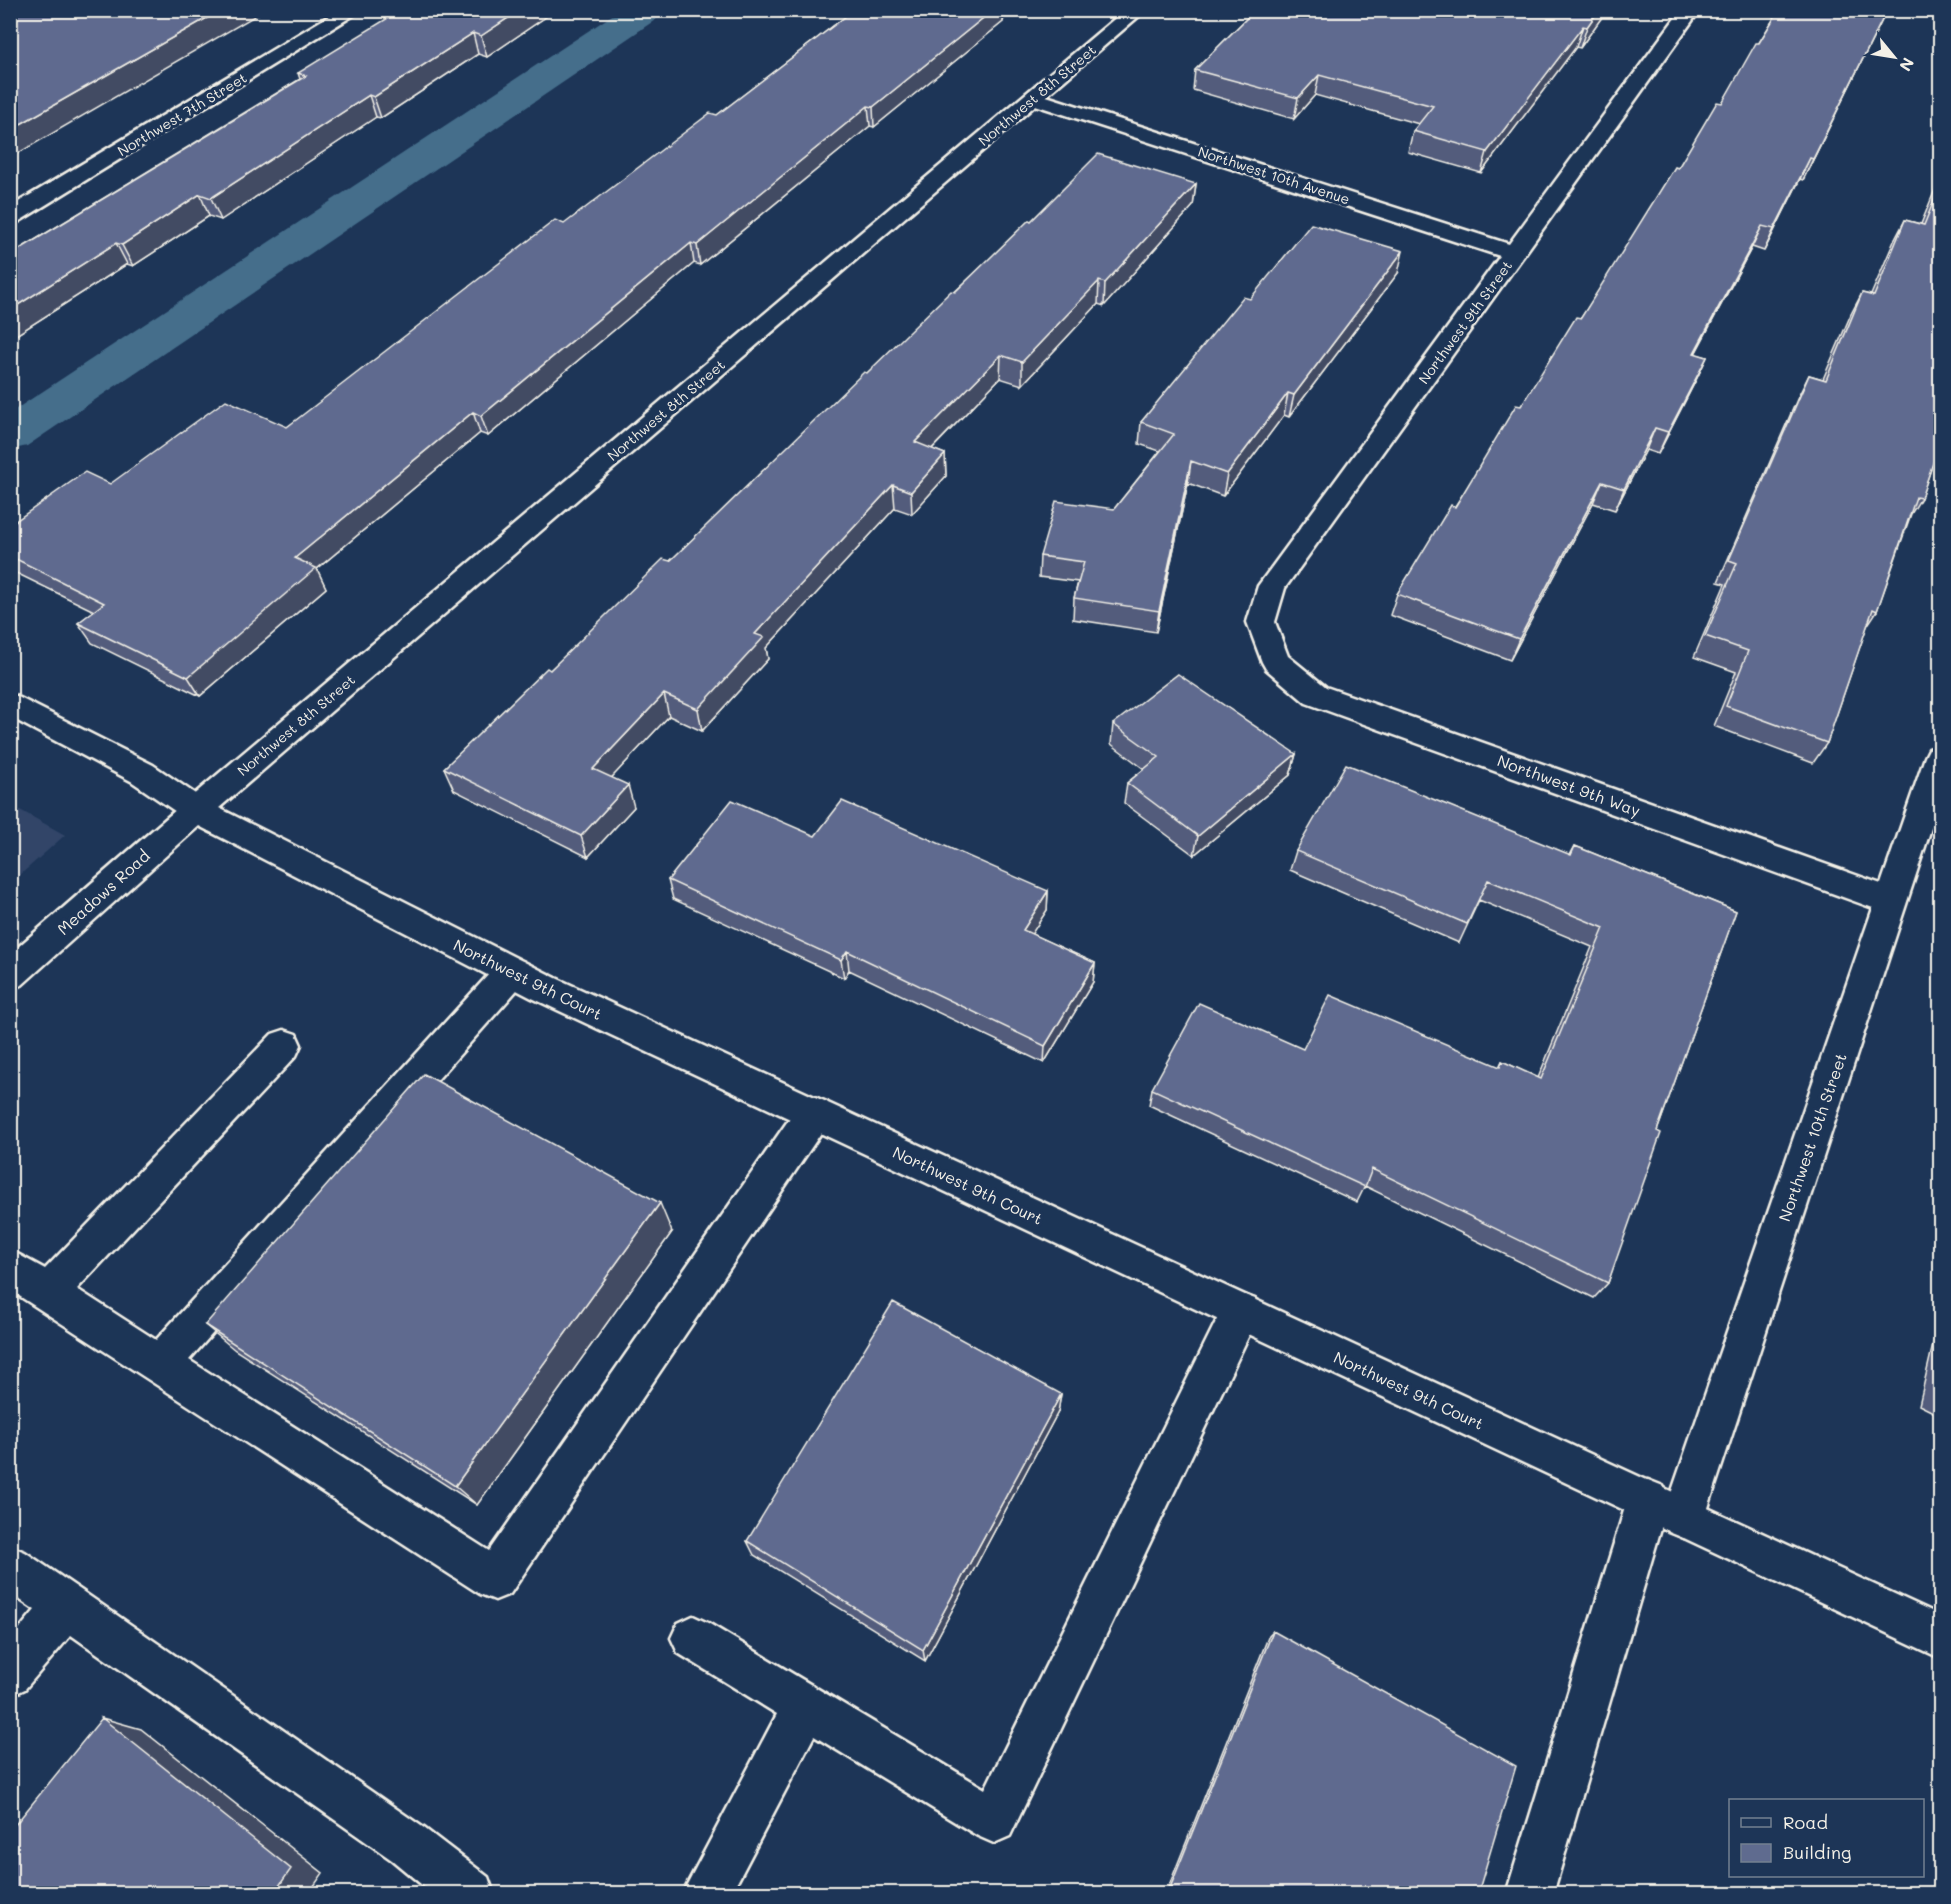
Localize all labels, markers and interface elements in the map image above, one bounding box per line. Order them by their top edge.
north arrow [1864,27,1924,87]
street label: Northwest 8th Street [974,40,1100,150]
text: N [1895,54,1920,75]
street label: Northwest 7th Street [114,68,250,160]
street label: Northwest 10th Avenue [1196,141,1352,209]
street label: Northwest 9th Street [1414,257,1516,387]
street label: Northwest 8th Street [603,355,729,465]
street label: Northwest 8th Street [233,670,359,780]
street label: Northwest 9th Way [1495,749,1643,821]
street label: Meadows Road [52,845,154,939]
street label: Northwest 9th Court [450,934,606,1024]
street label: Northwest 10th Street [1773,1050,1851,1224]
street label: Northwest 9th Court [890,1141,1046,1229]
street label: Northwest 9th Court [1331,1346,1487,1434]
legend [1729,1799,1924,1877]
text: Road [1783,1810,1828,1834]
text: Building [1783,1840,1851,1864]

